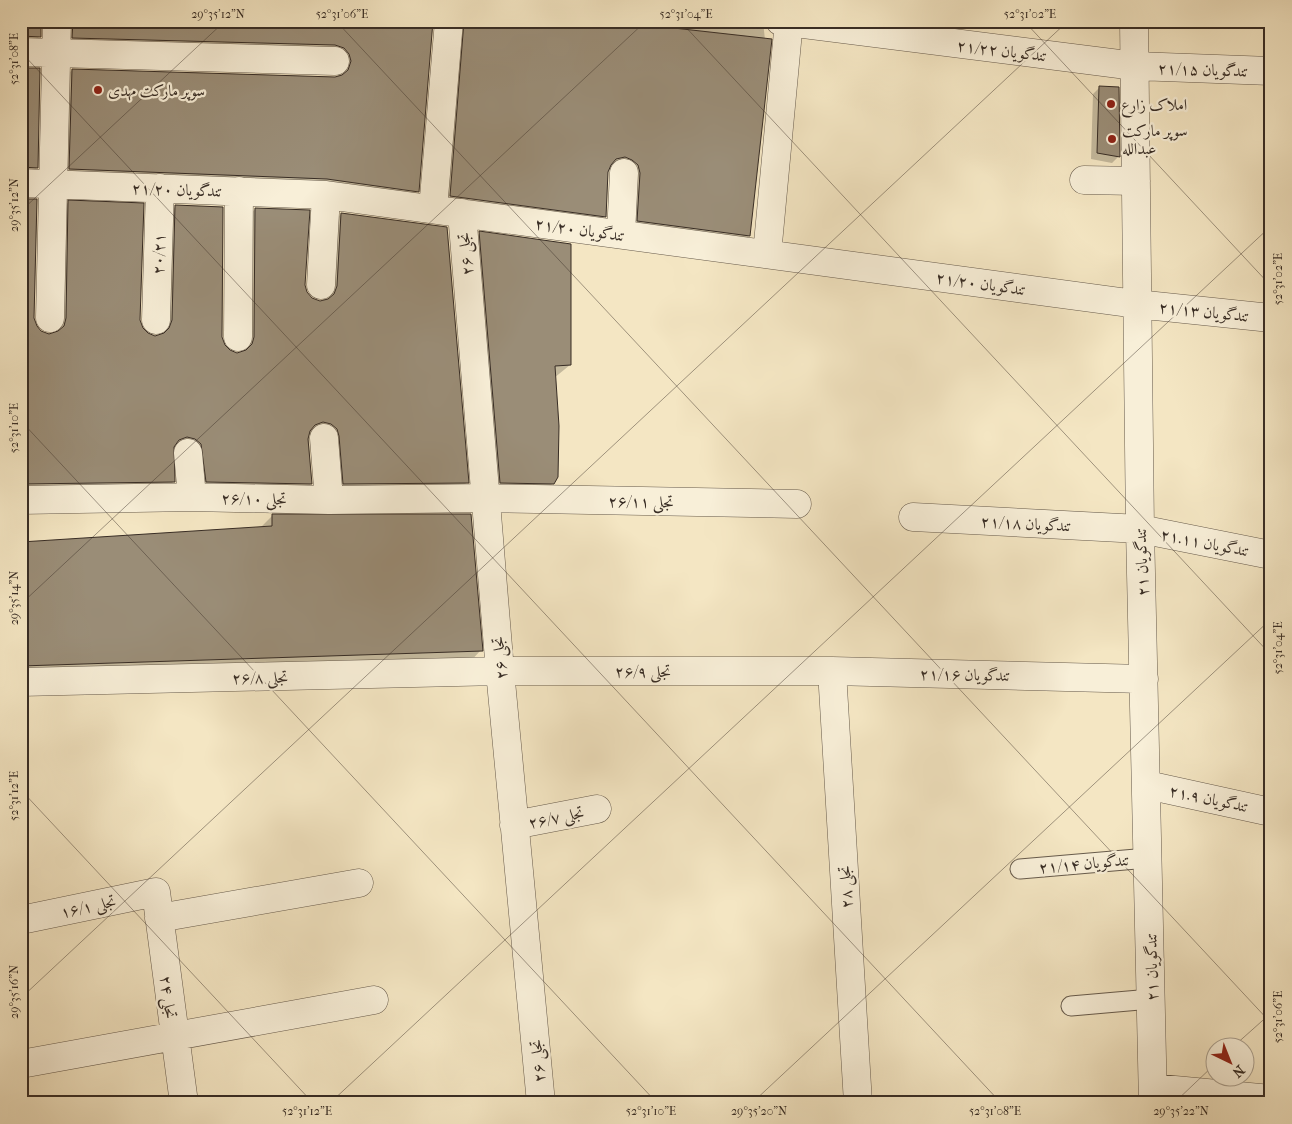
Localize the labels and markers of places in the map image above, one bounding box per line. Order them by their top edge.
place label: سوپر مارکت مهدی [108,81,205,101]
marker: سوپر مارکت مهدی [92,84,104,96]
place label: املاک زارع [1121,95,1187,118]
marker: املاک زارع [1105,98,1117,110]
place label: سوپر مارکت عبدالله [1122,121,1188,158]
marker: سوپر مارکت عبدالله [1106,133,1118,145]

